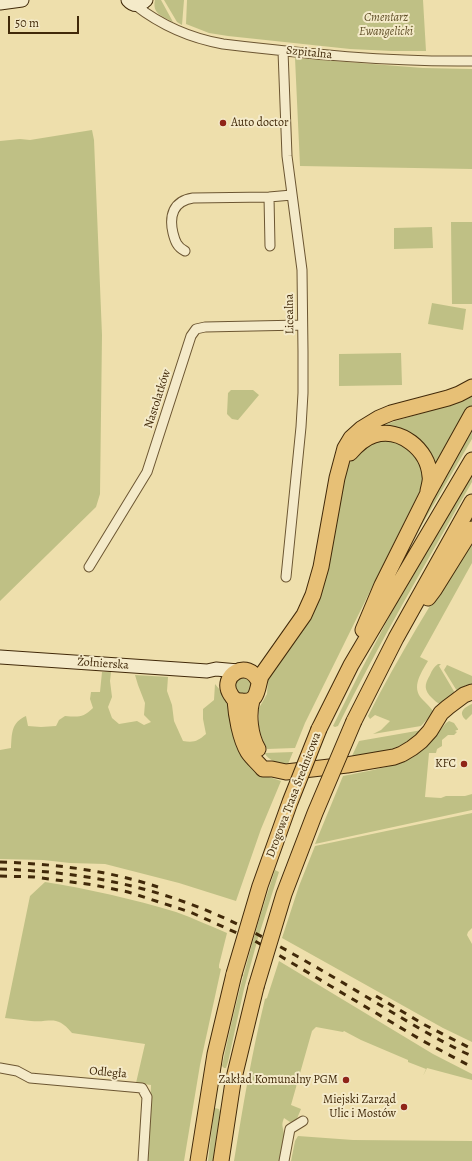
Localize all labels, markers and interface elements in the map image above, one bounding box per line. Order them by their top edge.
scale bar [10,8,81,34]
park label: Cmentarz Ewangelicki [359,11,413,39]
text: 50 m [15,15,39,31]
street label: Szpitalna [285,43,333,63]
place label: Auto doctor [231,116,289,130]
marker: Auto doctor [218,118,228,128]
street label: Licealna [282,294,298,334]
street label: Nastolatków [142,368,174,430]
street label: Żołnierska [77,655,129,673]
street label: Drogowa Trasa Średnicowa [263,730,325,860]
place label: KFC [435,757,456,771]
marker: KFC [459,759,469,769]
street label: Odległa [89,1064,127,1082]
place label: Zakład Komunalny PGM [218,1073,338,1087]
marker: Zakład Komunalny PGM [341,1075,351,1085]
place label: Miejski Zarząd Ulic i Mostów [323,1093,396,1121]
marker: Miejski Zarząd Ulic i Mostów [399,1102,409,1112]

